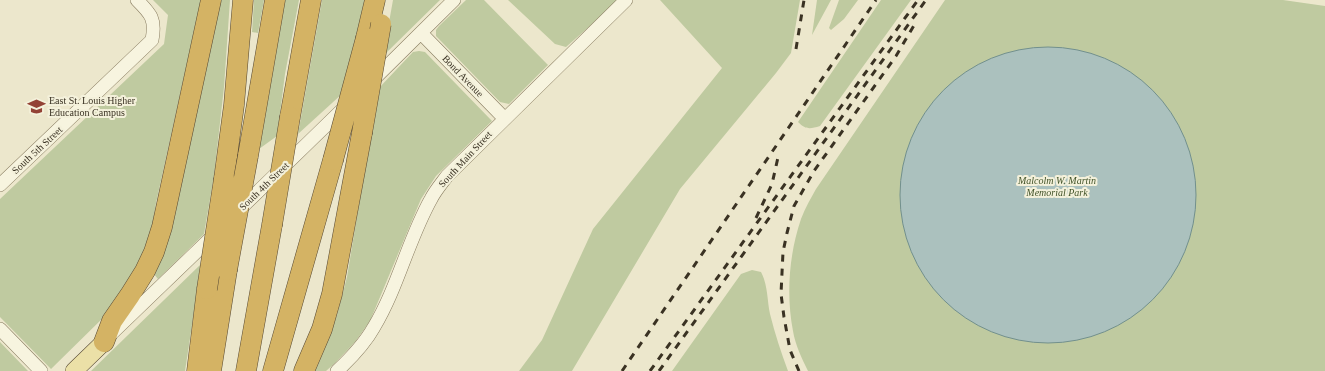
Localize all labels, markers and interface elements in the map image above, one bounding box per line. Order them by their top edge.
street label: Bond Avenue [440,53,486,100]
place label: East St. Louis Higher Education Campus [49,95,136,118]
school or university icon: East St. Louis Higher Education Campus [26,96,46,116]
street label: South 5th Street [10,124,64,176]
street label: South Main Street [436,128,494,189]
street label: South 4th Street [237,160,291,212]
park label: Malcolm W. Martin Memorial Park [1017,175,1096,198]

